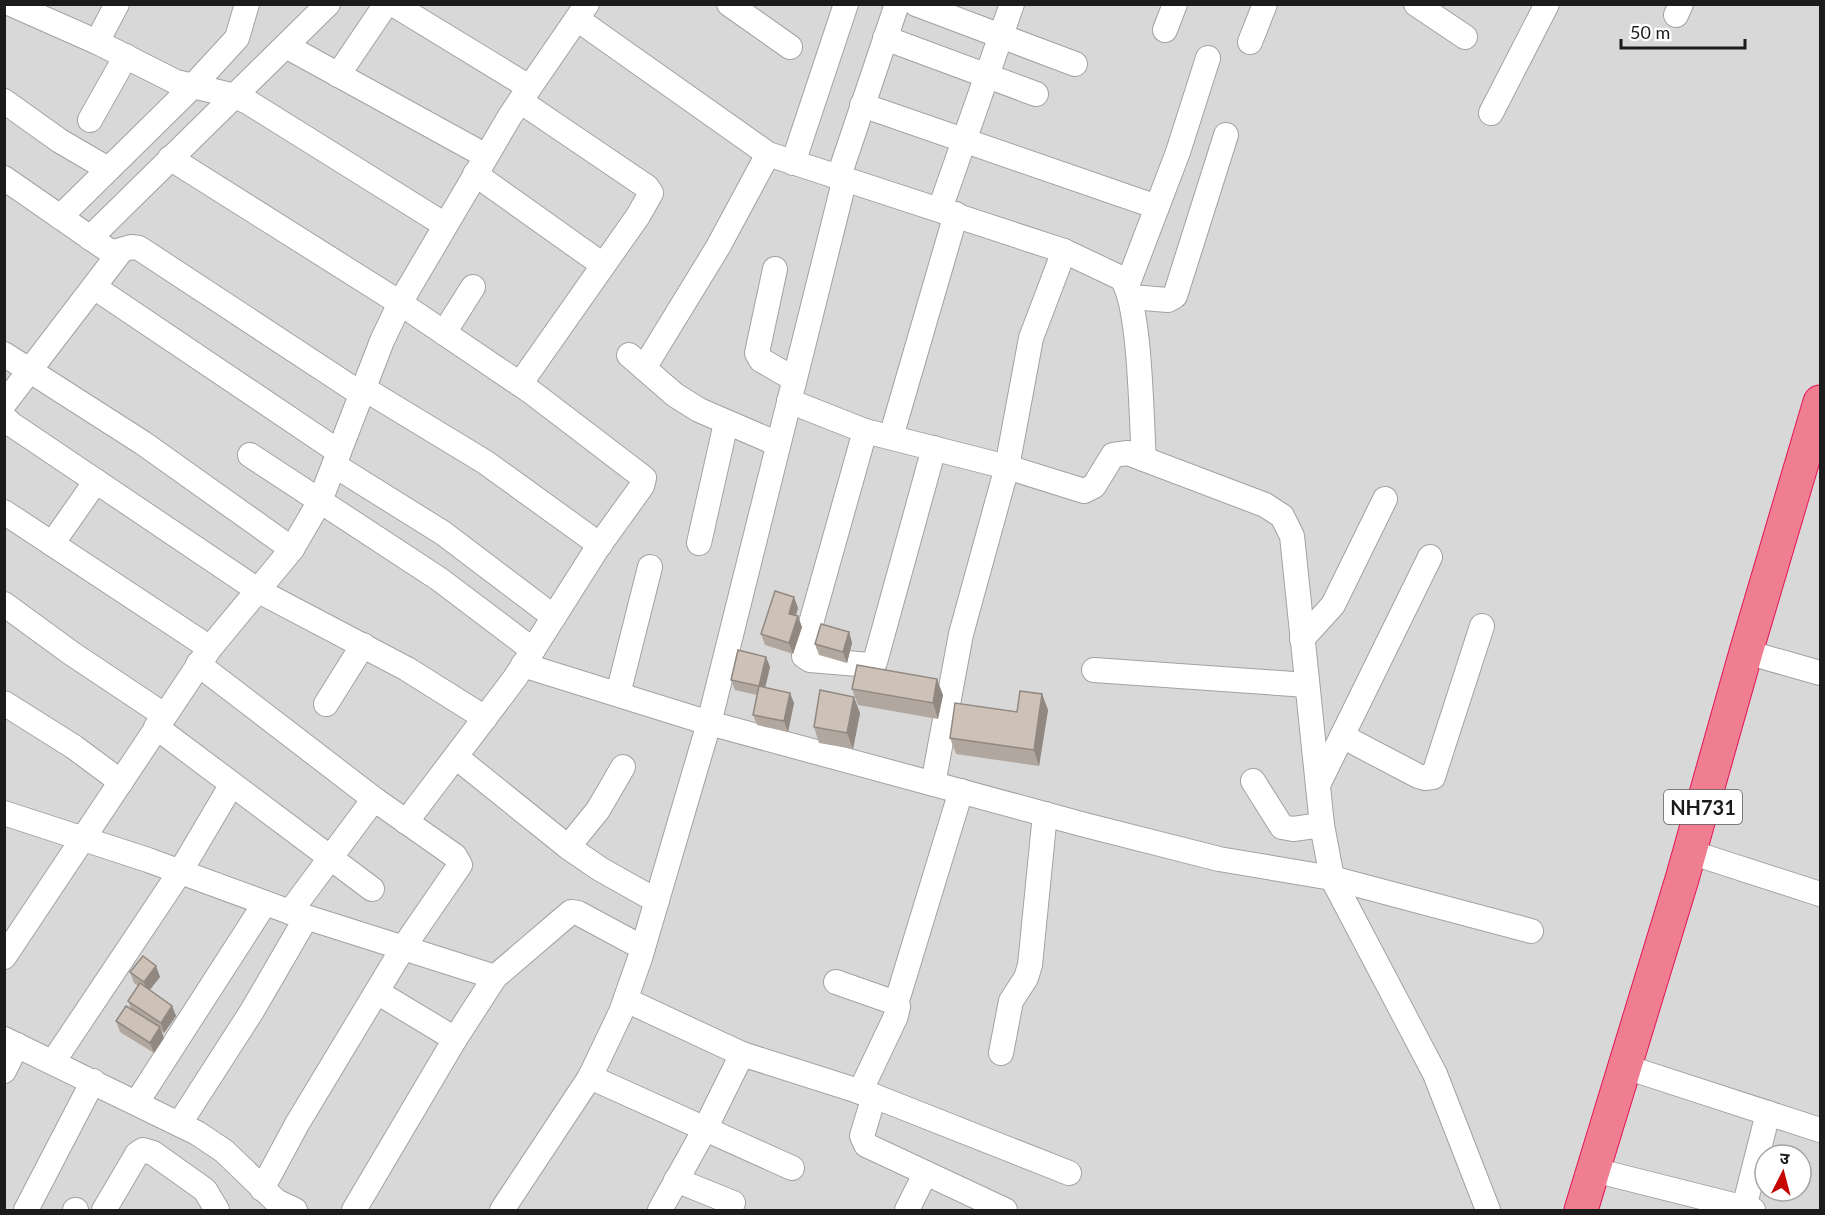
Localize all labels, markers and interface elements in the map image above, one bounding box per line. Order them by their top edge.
scale bar [1621,12,1746,50]
text: 50 m [1630,21,1670,43]
road number: NH731 [1664,790,1742,824]
north arrow [1753,1143,1813,1203]
text: उ [1779,1148,1791,1168]

